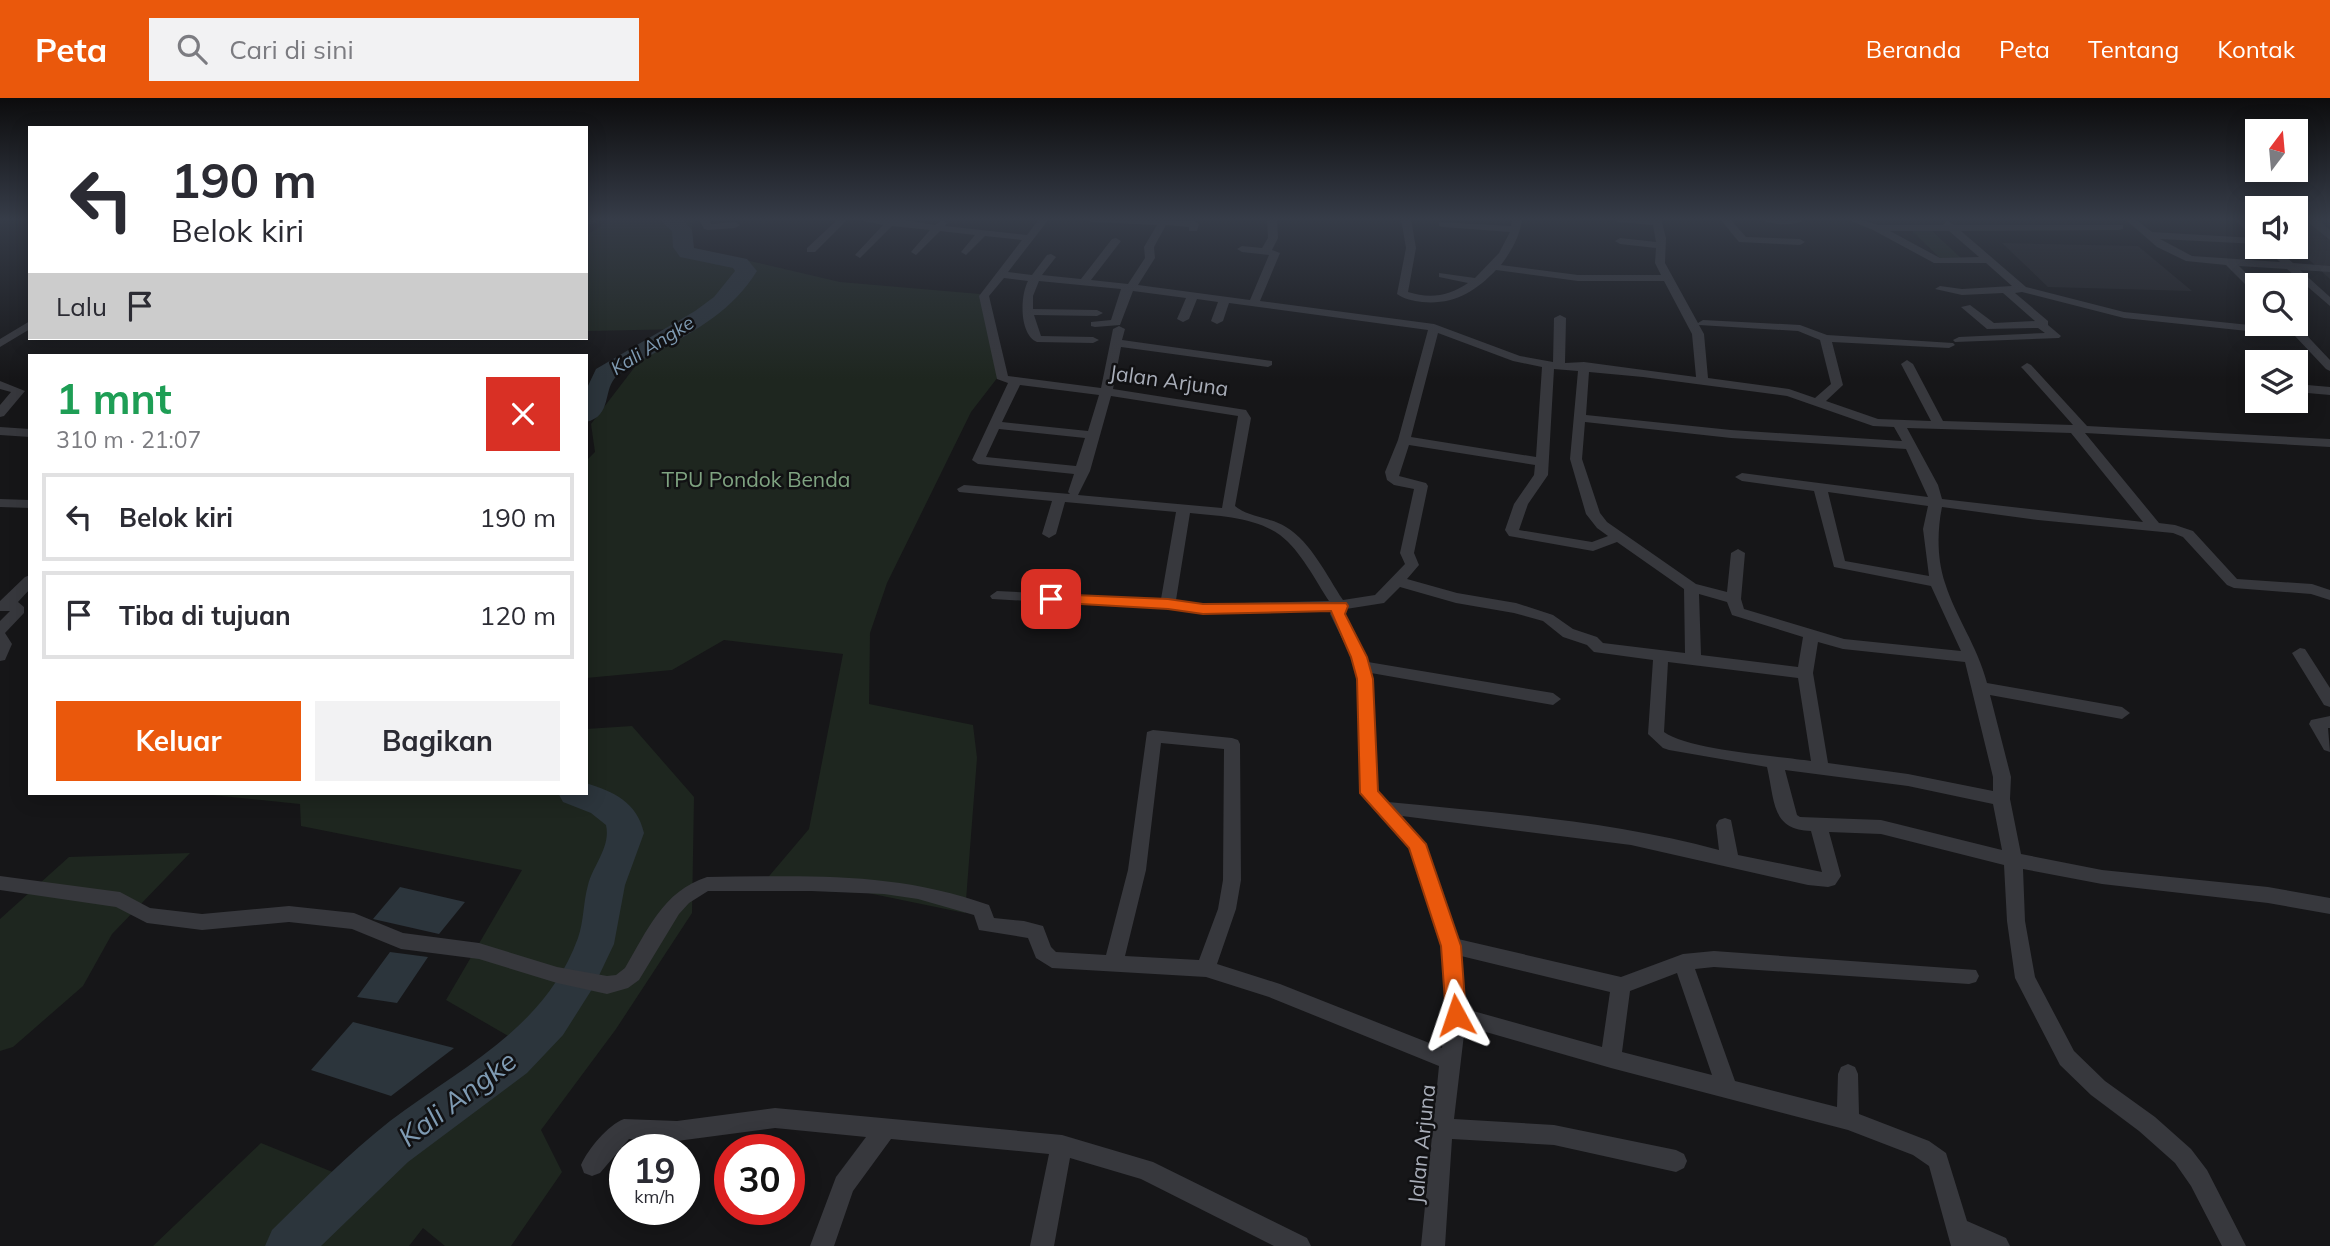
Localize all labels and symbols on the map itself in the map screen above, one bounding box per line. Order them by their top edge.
north arrow [2245,119,2308,182]
water label: Kali Angke [606,310,698,380]
street label: Jalan Arjuna [1108,359,1230,401]
park label: TPU Pondok Benda [662,466,850,492]
pin [1021,569,1081,629]
position arrow [1419,978,1493,1052]
water label: Kali Angke [391,1042,523,1154]
street label: Jalan Arjuna [1402,1083,1440,1205]
speed limit sign: 30 [714,1134,805,1225]

